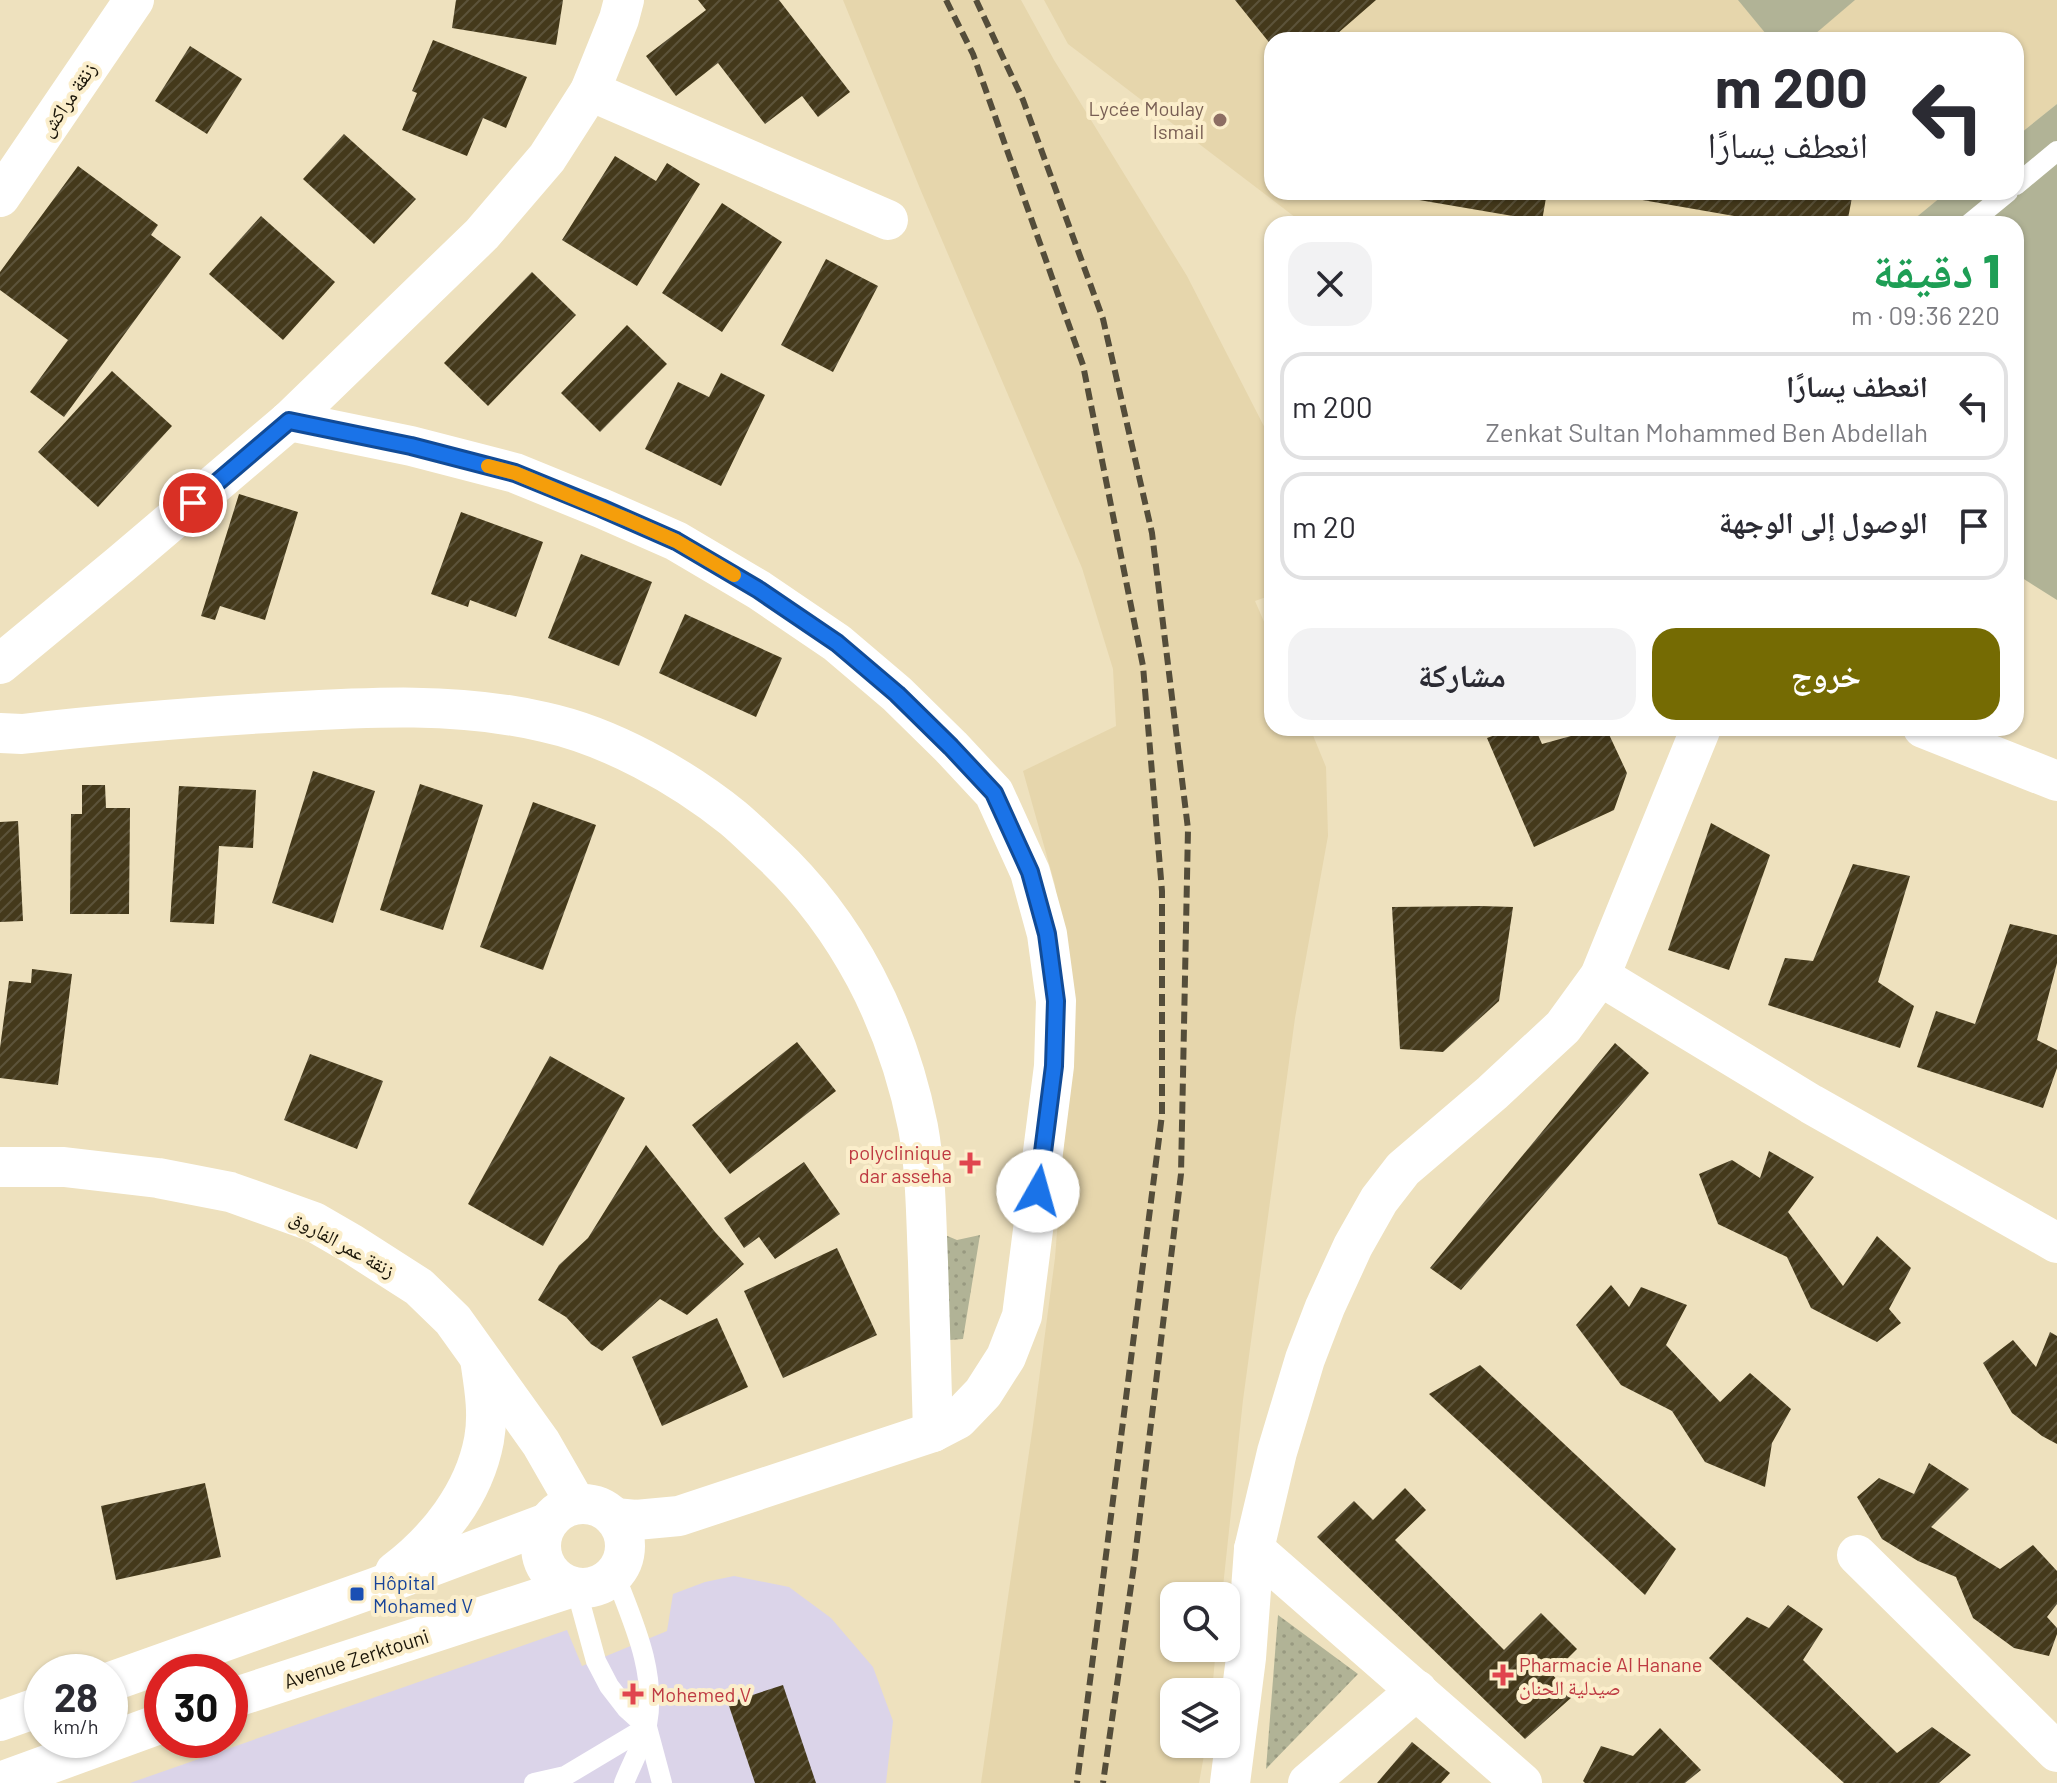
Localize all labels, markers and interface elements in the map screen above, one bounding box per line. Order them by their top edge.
text: 200 m [1715,52,1868,119]
street label: زنقة مراكش [33,57,101,141]
icon: left [1896,64,2000,168]
place label: Lycée Moulay Ismail [1089,96,1204,143]
marker: Lycée Moulay Ismail [1211,111,1229,129]
text: انعطف يسارًا [1708,122,1868,165]
text: 1 دقيقة [1873,240,2000,298]
button: close [1288,242,1372,326]
text: 220 m · 09:36 [1851,299,2000,330]
text: انعطف يسارًا [1786,367,1928,403]
icon: left [1952,384,1996,428]
text: 200 m [1292,388,1373,424]
text: Zenkat Sultan Mohammed Ben Abdellah [1486,416,1928,447]
pin [159,469,227,537]
icon: arrive [171,481,215,525]
text: الوصول إلى الوجهة [1719,503,1928,539]
icon: arrive [1952,504,1996,548]
text: 20 m [1292,508,1356,544]
button: مشاركة [1288,628,1636,720]
button: خروج [1652,628,2000,720]
place label: polyclinique dar asseha [848,1140,952,1187]
position arrow [996,1149,1080,1233]
marker: polyclinique dar asseha [959,1152,981,1174]
street label: زنقة عمر الفاروق [286,1204,400,1283]
place label: Hôpital Mohamed V [373,1570,473,1617]
map controls [1160,1582,1240,1758]
button: search [1160,1582,1240,1662]
marker: Hôpital Mohamed V [348,1585,366,1603]
street label: Avenue Zerktouni [280,1623,432,1693]
place label: Pharmacie Al Hanane صيدلية الحنان [1519,1652,1702,1700]
speed limit sign: 30 [144,1654,248,1758]
marker: Pharmacie Al Hanane صيدلية الحنان [1494,1666,1512,1684]
text: 28 [54,1672,98,1720]
button: layers [1160,1678,1240,1758]
place label: Mohemed V [651,1682,751,1706]
marker: Mohemed V [622,1683,644,1705]
text: km/h [53,1714,99,1738]

